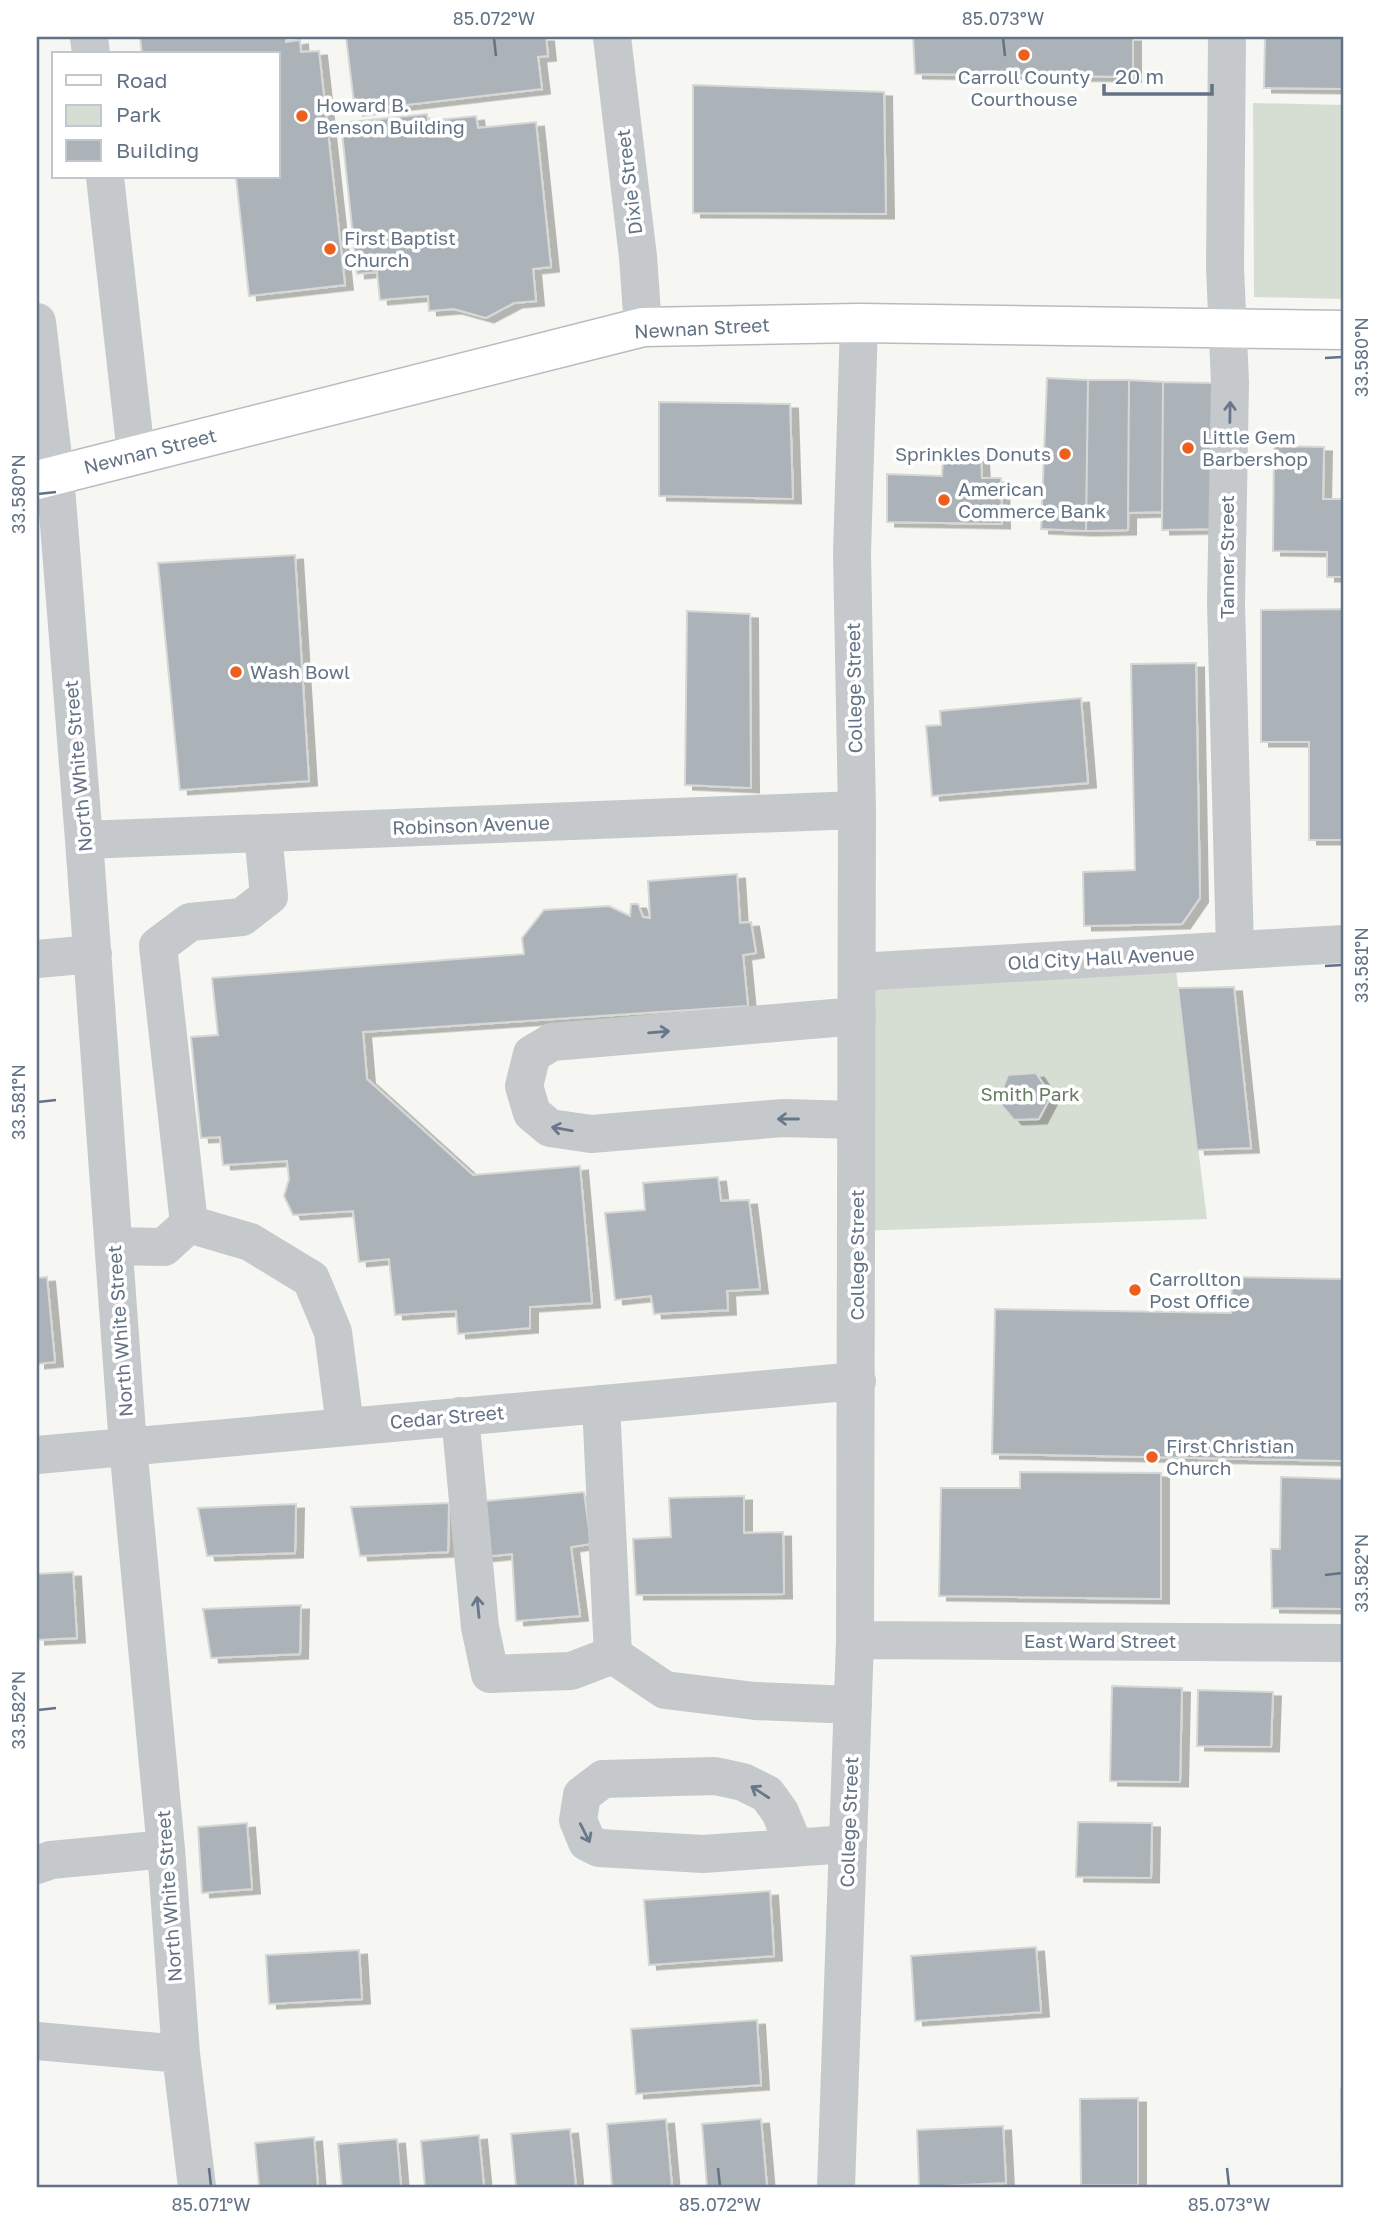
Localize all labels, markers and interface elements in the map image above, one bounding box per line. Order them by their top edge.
text: 85.072°W [453,7,535,29]
text: 85.073°W [962,7,1044,29]
marker: Carroll County Courthouse [1016,47,1032,63]
legend [52,52,280,178]
scale bar [1104,52,1213,96]
text: 20 m [1115,63,1164,89]
place label: Carroll County Courthouse [958,65,1091,110]
text: Road [116,67,167,93]
place label: Howard B. Benson Building [316,93,465,138]
text: Park [116,101,162,127]
marker: Howard B. Benson Building [294,108,310,124]
street label: Dixie Street [611,128,646,236]
text: Building [116,137,199,163]
place label: First Baptist Church [344,226,456,271]
marker: First Baptist Church [322,241,338,257]
street label: Newnan Street [634,312,770,343]
text: 33.580°N [1350,317,1372,397]
one-way arrow [1223,401,1236,424]
street label: Newnan Street [81,423,219,478]
place label: Little Gem Barbershop [1202,425,1308,470]
marker: Little Gem Barbershop [1180,440,1196,456]
place label: Sprinkles Donuts [895,442,1051,465]
marker: Sprinkles Donuts [1057,446,1073,462]
text: 33.580°N [7,454,29,534]
place label: American Commerce Bank [958,477,1106,522]
marker: American Commerce Bank [936,492,952,508]
street label: Tanner Street [1215,495,1238,619]
street label: College Street [841,622,866,754]
place label: Wash Bowl [250,660,350,683]
marker: Wash Bowl [228,664,244,680]
street label: North White Street [59,679,96,853]
street label: Robinson Avenue [392,810,550,839]
text: 33.581°N [1350,927,1372,1003]
street label: Old City Hall Avenue [1007,941,1195,974]
one-way arrow [647,1025,670,1038]
text: 33.581°N [7,1064,29,1140]
park label: Smith Park [980,1082,1080,1105]
one-way arrow [777,1112,800,1126]
one-way arrow [551,1122,574,1135]
street label: College Street [845,1189,868,1321]
street label: North White Street [102,1244,137,1418]
place label: Carrollton Post Office [1149,1267,1250,1312]
marker: Carrollton Post Office [1127,1282,1143,1298]
street label: Cedar Street [389,1400,505,1433]
place label: First Christian Church [1166,1434,1295,1479]
marker: First Christian Church [1144,1449,1160,1465]
text: 33.582°N [1350,1533,1372,1613]
one-way arrow [471,1597,484,1619]
street label: East Ward Street [1024,1629,1176,1652]
text: 33.582°N [7,1670,29,1750]
street label: College Street [835,1756,862,1888]
one-way arrow [751,1784,770,1799]
street label: North White Street [151,1809,186,1983]
one-way arrow [578,1823,592,1843]
text: 85.071°W [171,2193,251,2215]
text: 85.072°W [679,2193,761,2215]
text: 85.073°W [1188,2193,1270,2215]

